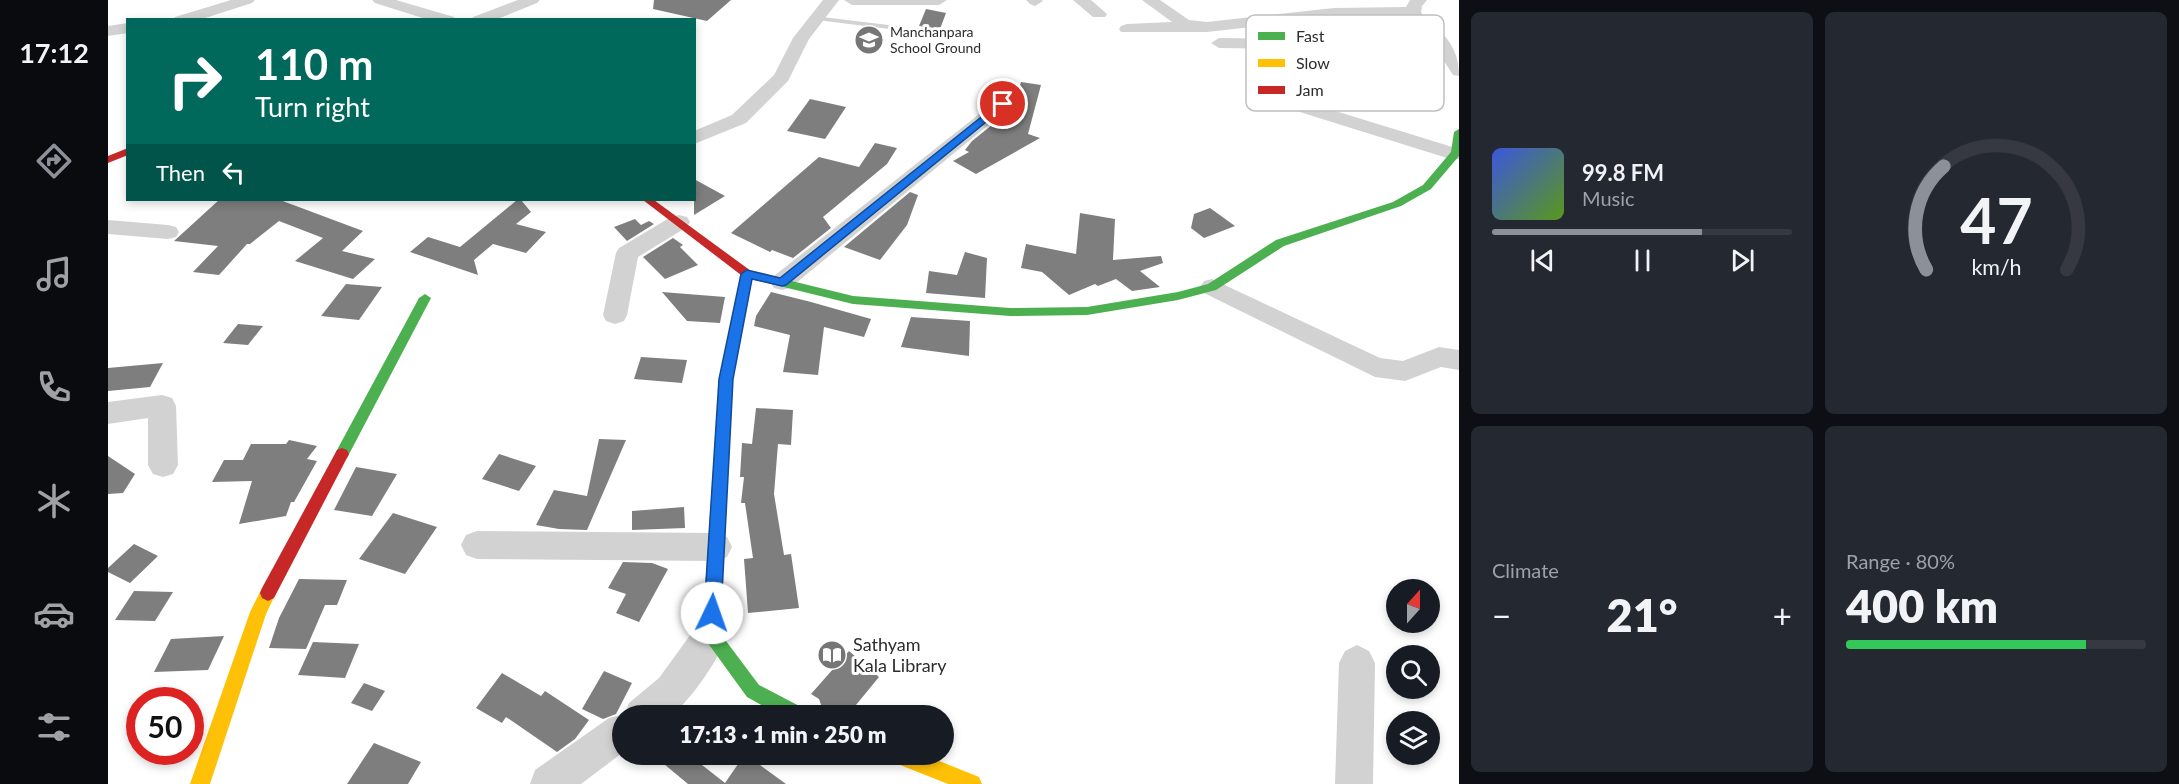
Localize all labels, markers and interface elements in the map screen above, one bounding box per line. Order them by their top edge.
legend [1246,15,1444,111]
place label: Manchanpara School Ground [890,23,981,56]
school or university icon: Manchanpara School Ground [853,24,885,56]
text: Fast [1296,26,1325,45]
text: 17:12 [19,36,89,69]
text: 110 m [255,39,373,89]
icon: right [156,42,234,120]
text: Slow [1296,53,1330,72]
pin [977,78,1028,129]
text: Jam [1296,80,1324,99]
icon: arrive [986,87,1019,120]
text: Turn right [255,90,370,123]
icon: directions [33,140,75,182]
icon: left [217,156,250,189]
text: Then [156,159,205,186]
text: 99.8 FM [1582,159,1664,186]
text: 47 [1960,182,2032,257]
text: Music [1582,186,1635,210]
icon: previous [1526,244,1559,277]
icon: pause [1626,244,1659,277]
icon: next [1726,244,1759,277]
icon: music [33,253,75,295]
text: km/h [1971,254,2021,280]
icon: phone [33,366,75,408]
icon: climate [33,480,75,522]
text: Range · 80% [1846,549,1955,573]
text: Climate [1492,558,1559,582]
north arrow [1386,579,1440,633]
map controls [1386,579,1440,765]
text: 400 km [1846,579,1998,633]
position arrow [680,581,744,645]
text: 21° [1607,588,1677,642]
icon: car [33,593,75,635]
text: − [1492,595,1511,635]
text: + [1773,595,1792,635]
place label: Sathyam Kala Library [853,633,947,676]
library icon: Sathyam Kala Library [816,639,848,671]
button: search [1386,645,1440,699]
speed limit sign: 50 [126,687,204,765]
icon: filters [33,706,75,748]
button: layers [1386,711,1440,765]
text: 17:13 · 1 min · 250 m [680,721,886,748]

